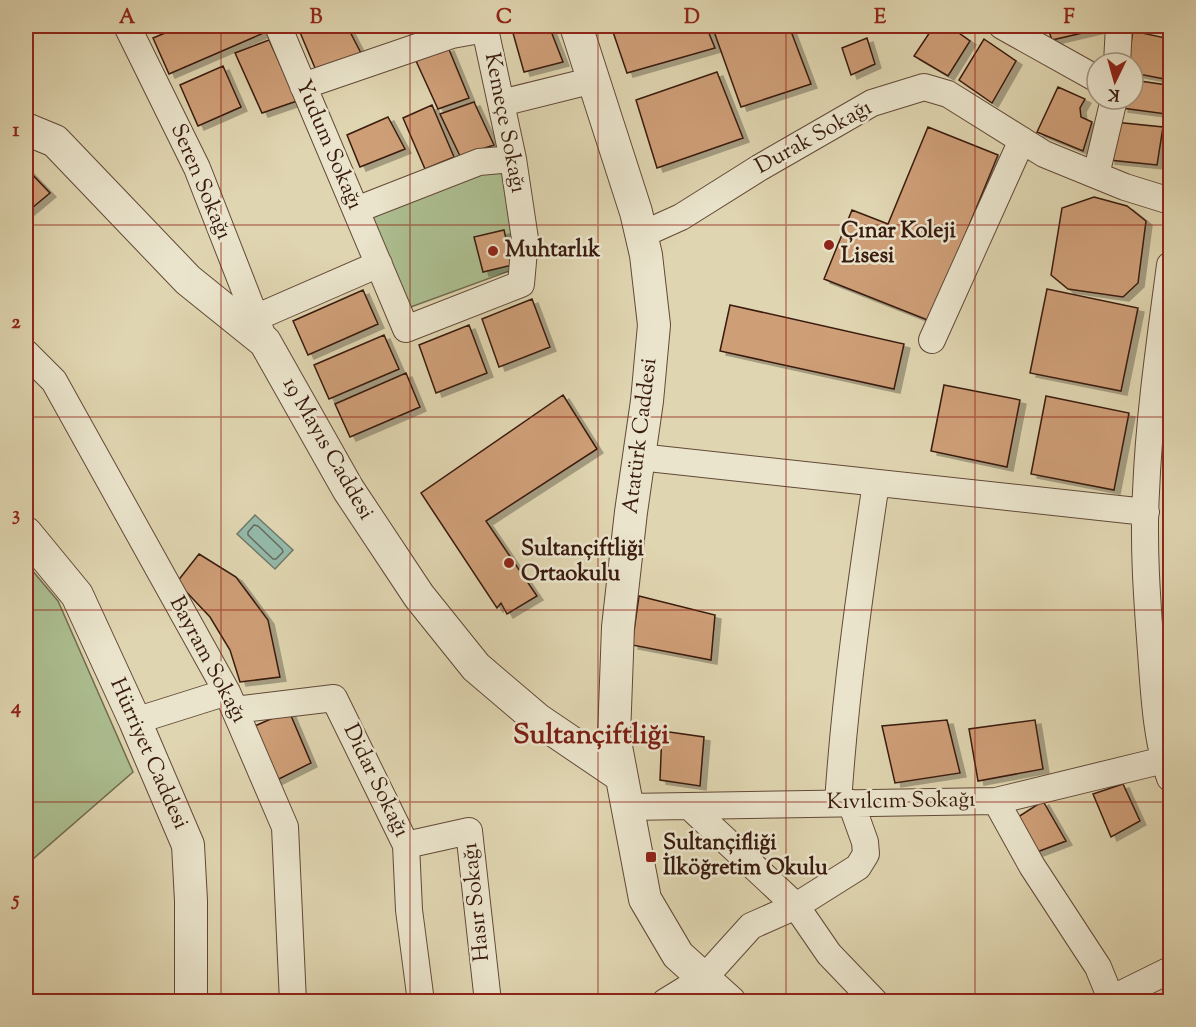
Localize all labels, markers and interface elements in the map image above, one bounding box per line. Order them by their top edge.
text: A [119,4,136,33]
text: B [310,4,323,33]
text: C [496,4,512,33]
text: D [684,4,700,33]
text: E [874,4,887,33]
text: F [1063,4,1075,33]
street label: Kemeçe Sokağı [475,50,533,196]
north arrow [1085,51,1145,111]
street label: Yudum Sokağı [286,75,370,215]
text: K [1107,81,1121,105]
street label: Durak Sokağı [750,93,878,183]
text: 1 [13,117,20,146]
street label: Seren Sokağı [161,119,239,245]
place label: Çınar Koleji Lisesi [841,216,956,273]
place label: Muhtarlık [505,235,600,267]
marker: Çınar Koleji Lisesi [822,238,836,252]
marker: Muhtarlık [486,244,500,258]
text: 2 [11,309,21,338]
street label: Atatürk Caddesi [616,356,666,516]
street label: 19 Mayıs Caddesi [273,372,381,526]
text: 3 [12,501,20,530]
place label: Sultançiftliği Ortaokulu [521,534,644,591]
marker: Sultançiftliği Ortaokulu [502,556,516,570]
street label: Bayram Sokağı [160,591,254,729]
street label: Hürriyet Caddesi [100,673,196,835]
text: 4 [10,694,21,723]
district label: Sultançiftliği [513,716,669,756]
street label: Didar Sokağı [334,719,416,843]
street label: Kıvılcım Sokağı [826,785,976,819]
place label: Sultançifliği İlköğretim Okulu [663,828,828,885]
street label: Hasır Sokağı [455,841,499,963]
marker: Sultançifliği İlköğretim Okulu [644,850,658,864]
text: 5 [11,886,20,915]

